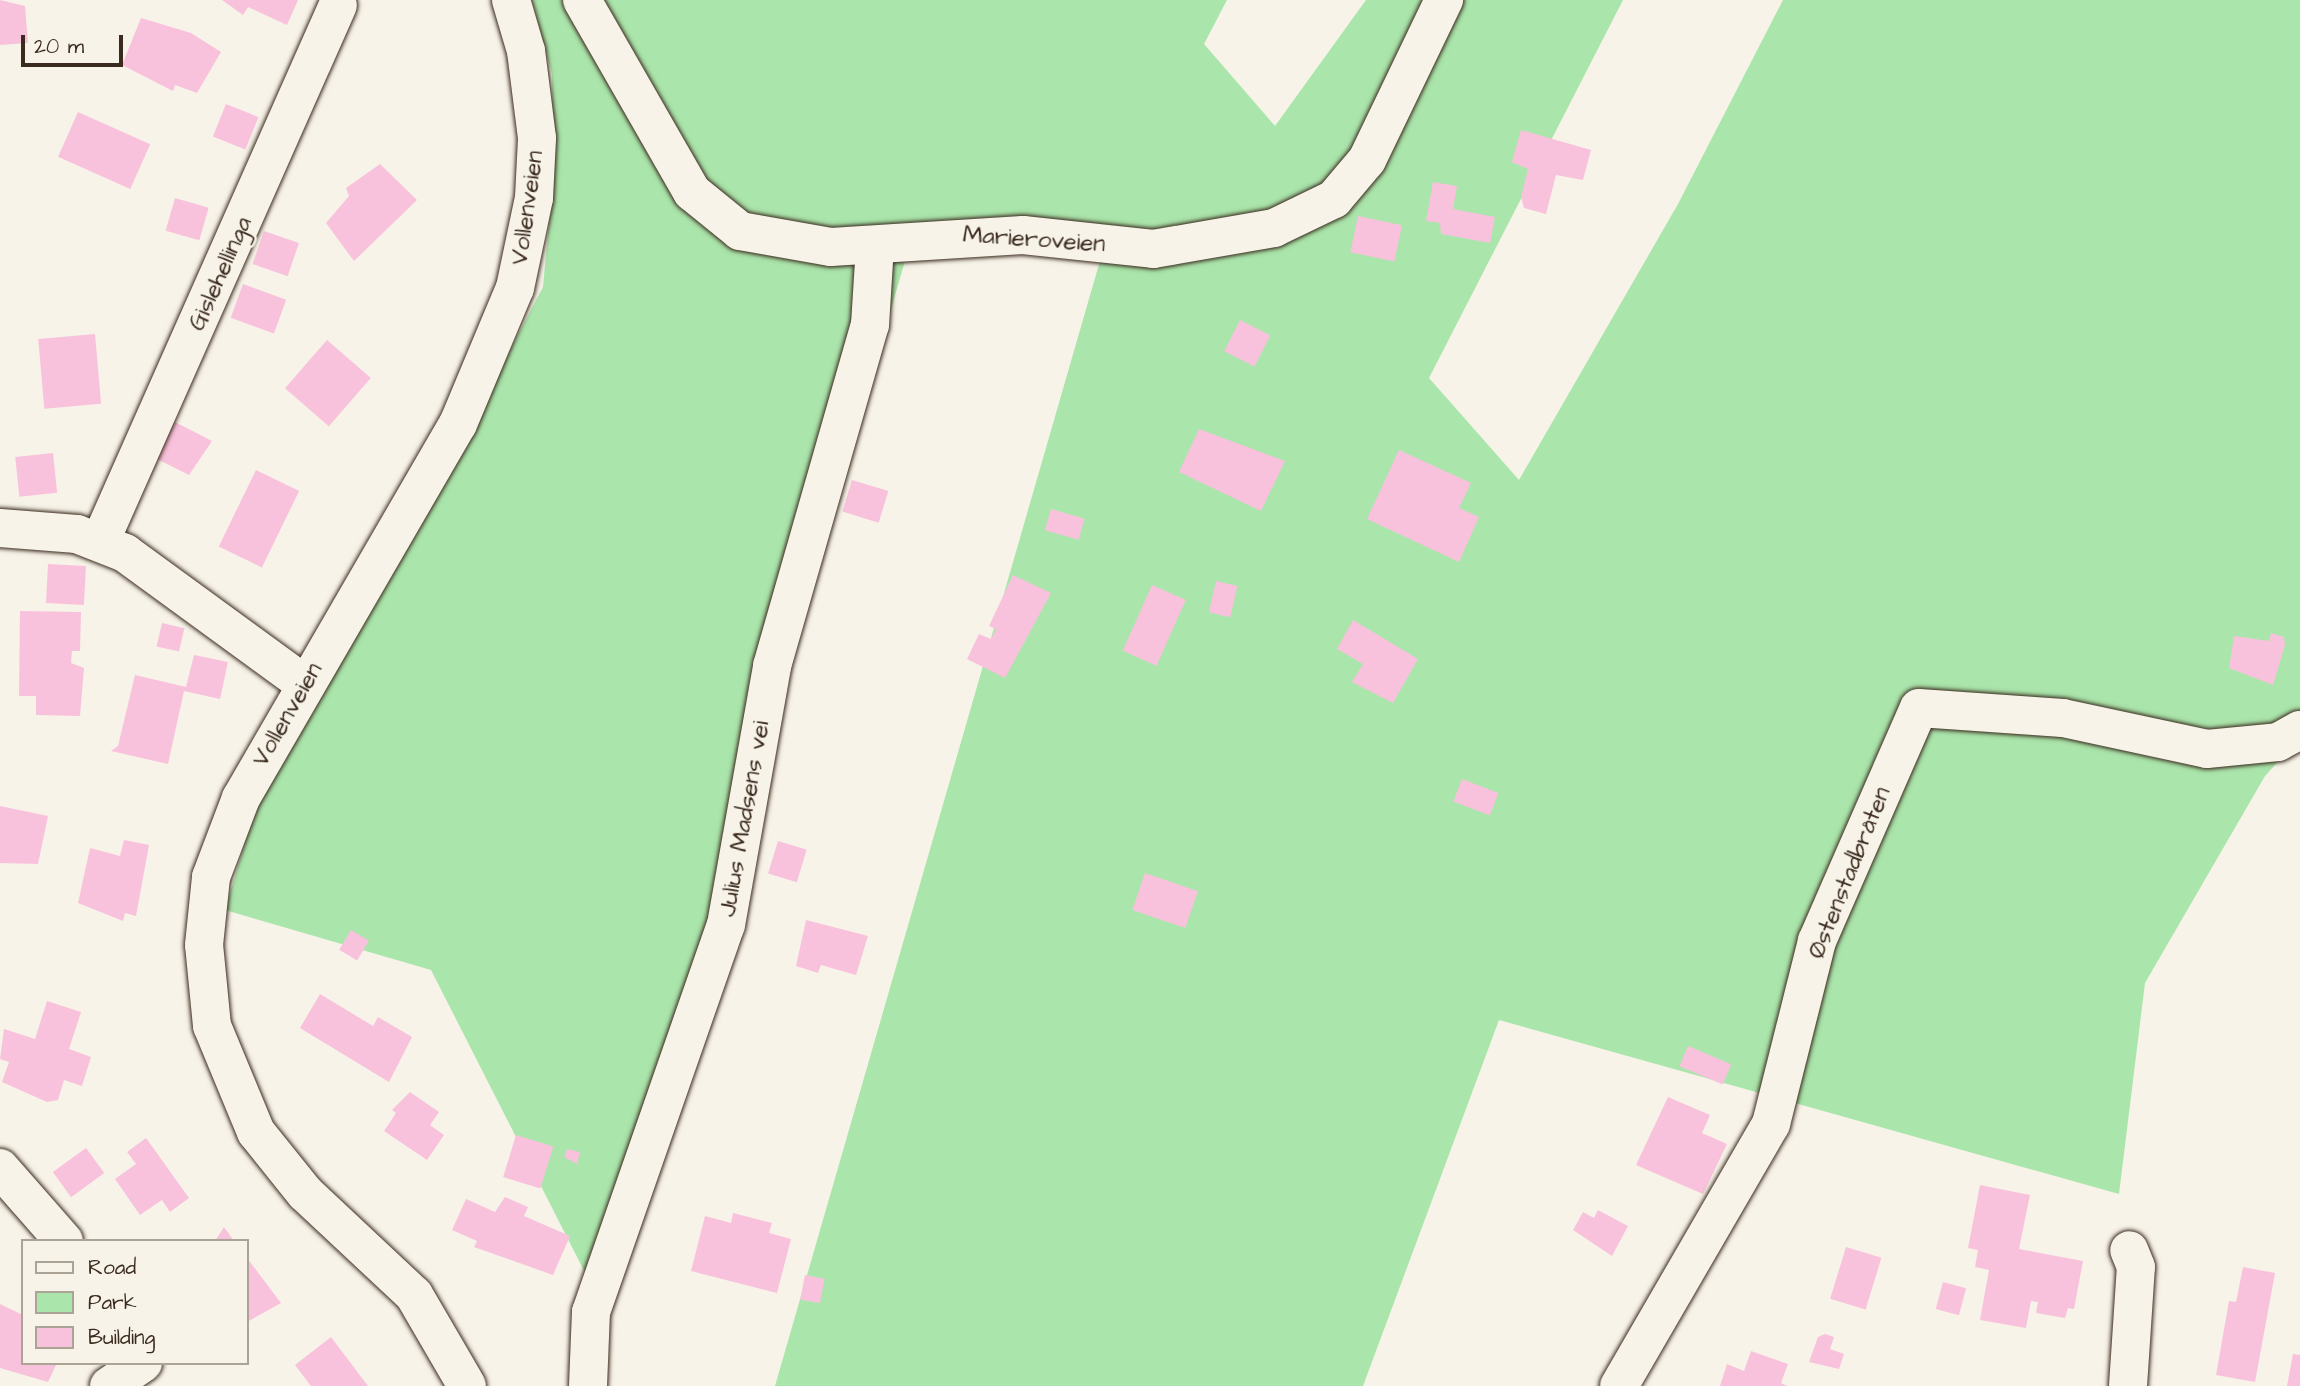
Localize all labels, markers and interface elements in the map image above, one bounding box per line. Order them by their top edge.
scale bar [24,21,126,65]
text: 20 m [34,32,84,61]
street label: Vollenveien [506,149,550,267]
street label: Gislehellinga [183,213,259,335]
street label: Marieroveien [962,221,1106,259]
street label: Vollenveien [247,658,329,772]
street label: Julius Madsens vei [714,719,776,919]
street label: Østenstadbråten [1802,783,1898,963]
legend [21,1239,248,1365]
text: Road [88,1253,136,1282]
text: Park [88,1288,137,1317]
text: Building [88,1323,155,1352]

